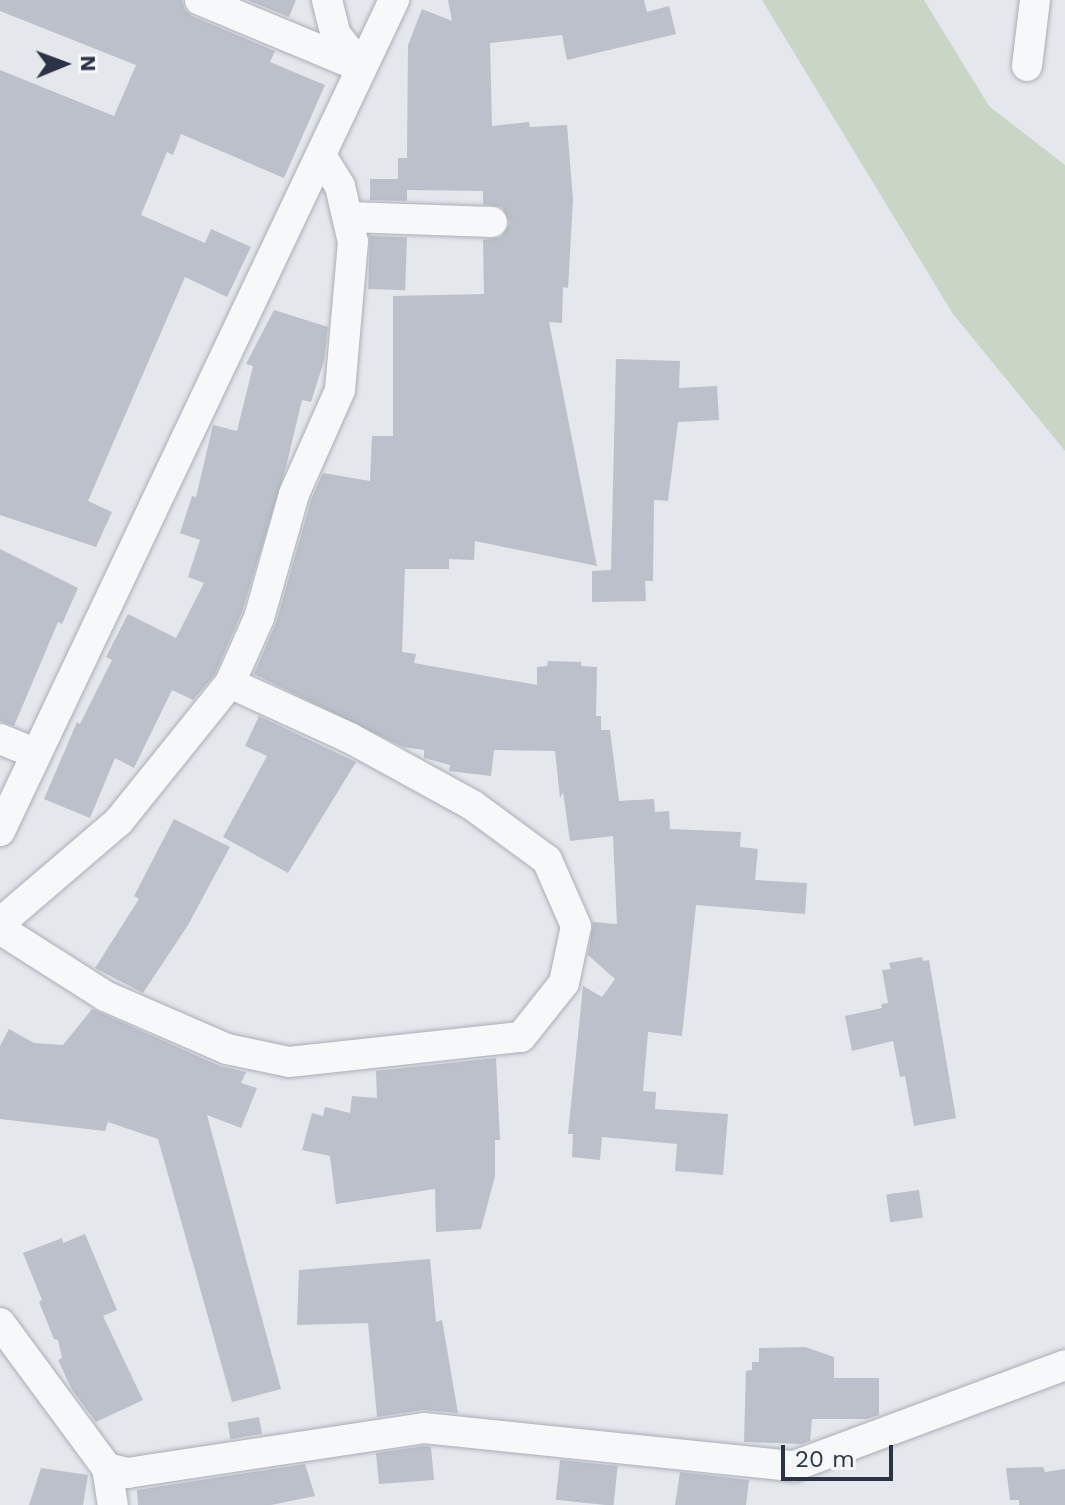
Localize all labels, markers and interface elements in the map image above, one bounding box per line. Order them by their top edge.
north arrow [24,24,104,104]
text: N [76,55,101,72]
scale bar [785,1429,897,1479]
text: 20 m [795,1445,855,1473]

